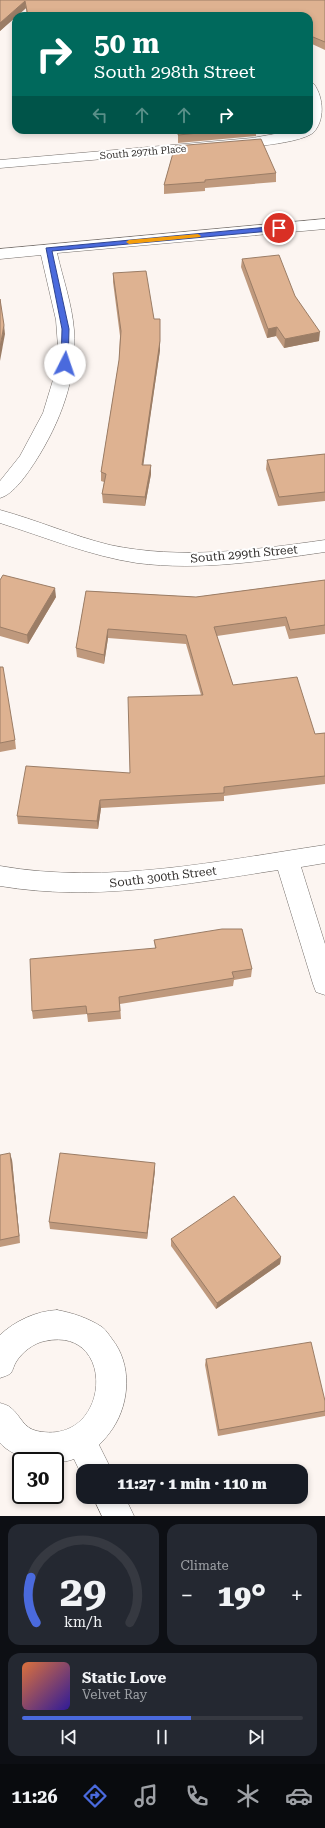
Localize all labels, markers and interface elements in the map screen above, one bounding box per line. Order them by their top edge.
text: 50 m [94,27,159,60]
icon: right [28,28,80,80]
text: South 298th Street [94,61,255,82]
icon: left [89,104,111,126]
icon: ahead [131,104,153,126]
icon: ahead [173,104,195,126]
icon: right [215,104,237,126]
street label: South 297th Place [99,143,187,161]
pin [262,211,296,245]
icon: arrive [268,217,290,239]
position arrow [44,343,86,385]
street label: South 299th Street [190,542,299,566]
street label: South 300th Street [109,863,218,891]
speed limit sign: 30 [12,1452,64,1504]
text: 11:27 · 1 min · 110 m [117,1475,267,1493]
text: Climate [181,1558,229,1573]
text: 29 [60,1566,107,1615]
text: 19° [217,1578,266,1613]
text: − [181,1583,193,1608]
text: + [291,1583,303,1608]
text: km/h [64,1613,102,1629]
text: Static Love [82,1669,166,1687]
text: Velvet Ray [82,1687,147,1702]
icon: previous [58,1726,80,1748]
icon: pause [151,1726,173,1748]
icon: next [245,1726,267,1748]
icon: directions [81,1782,109,1810]
icon: music [132,1782,160,1810]
icon: phone [183,1782,211,1810]
icon: climate [234,1782,262,1810]
icon: car [285,1782,313,1810]
text: 11:26 [12,1786,58,1807]

